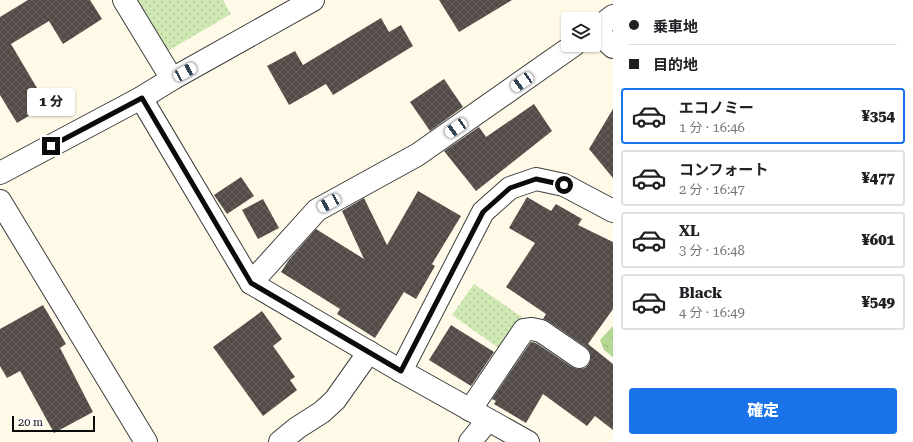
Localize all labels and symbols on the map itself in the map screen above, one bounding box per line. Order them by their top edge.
car [172,61,198,83]
car [509,70,535,94]
callout: 1 分 [27,88,75,116]
car [443,116,469,140]
route end [42,137,60,155]
route start [555,176,573,194]
car [316,192,342,214]
scale bar [12,414,95,433]

